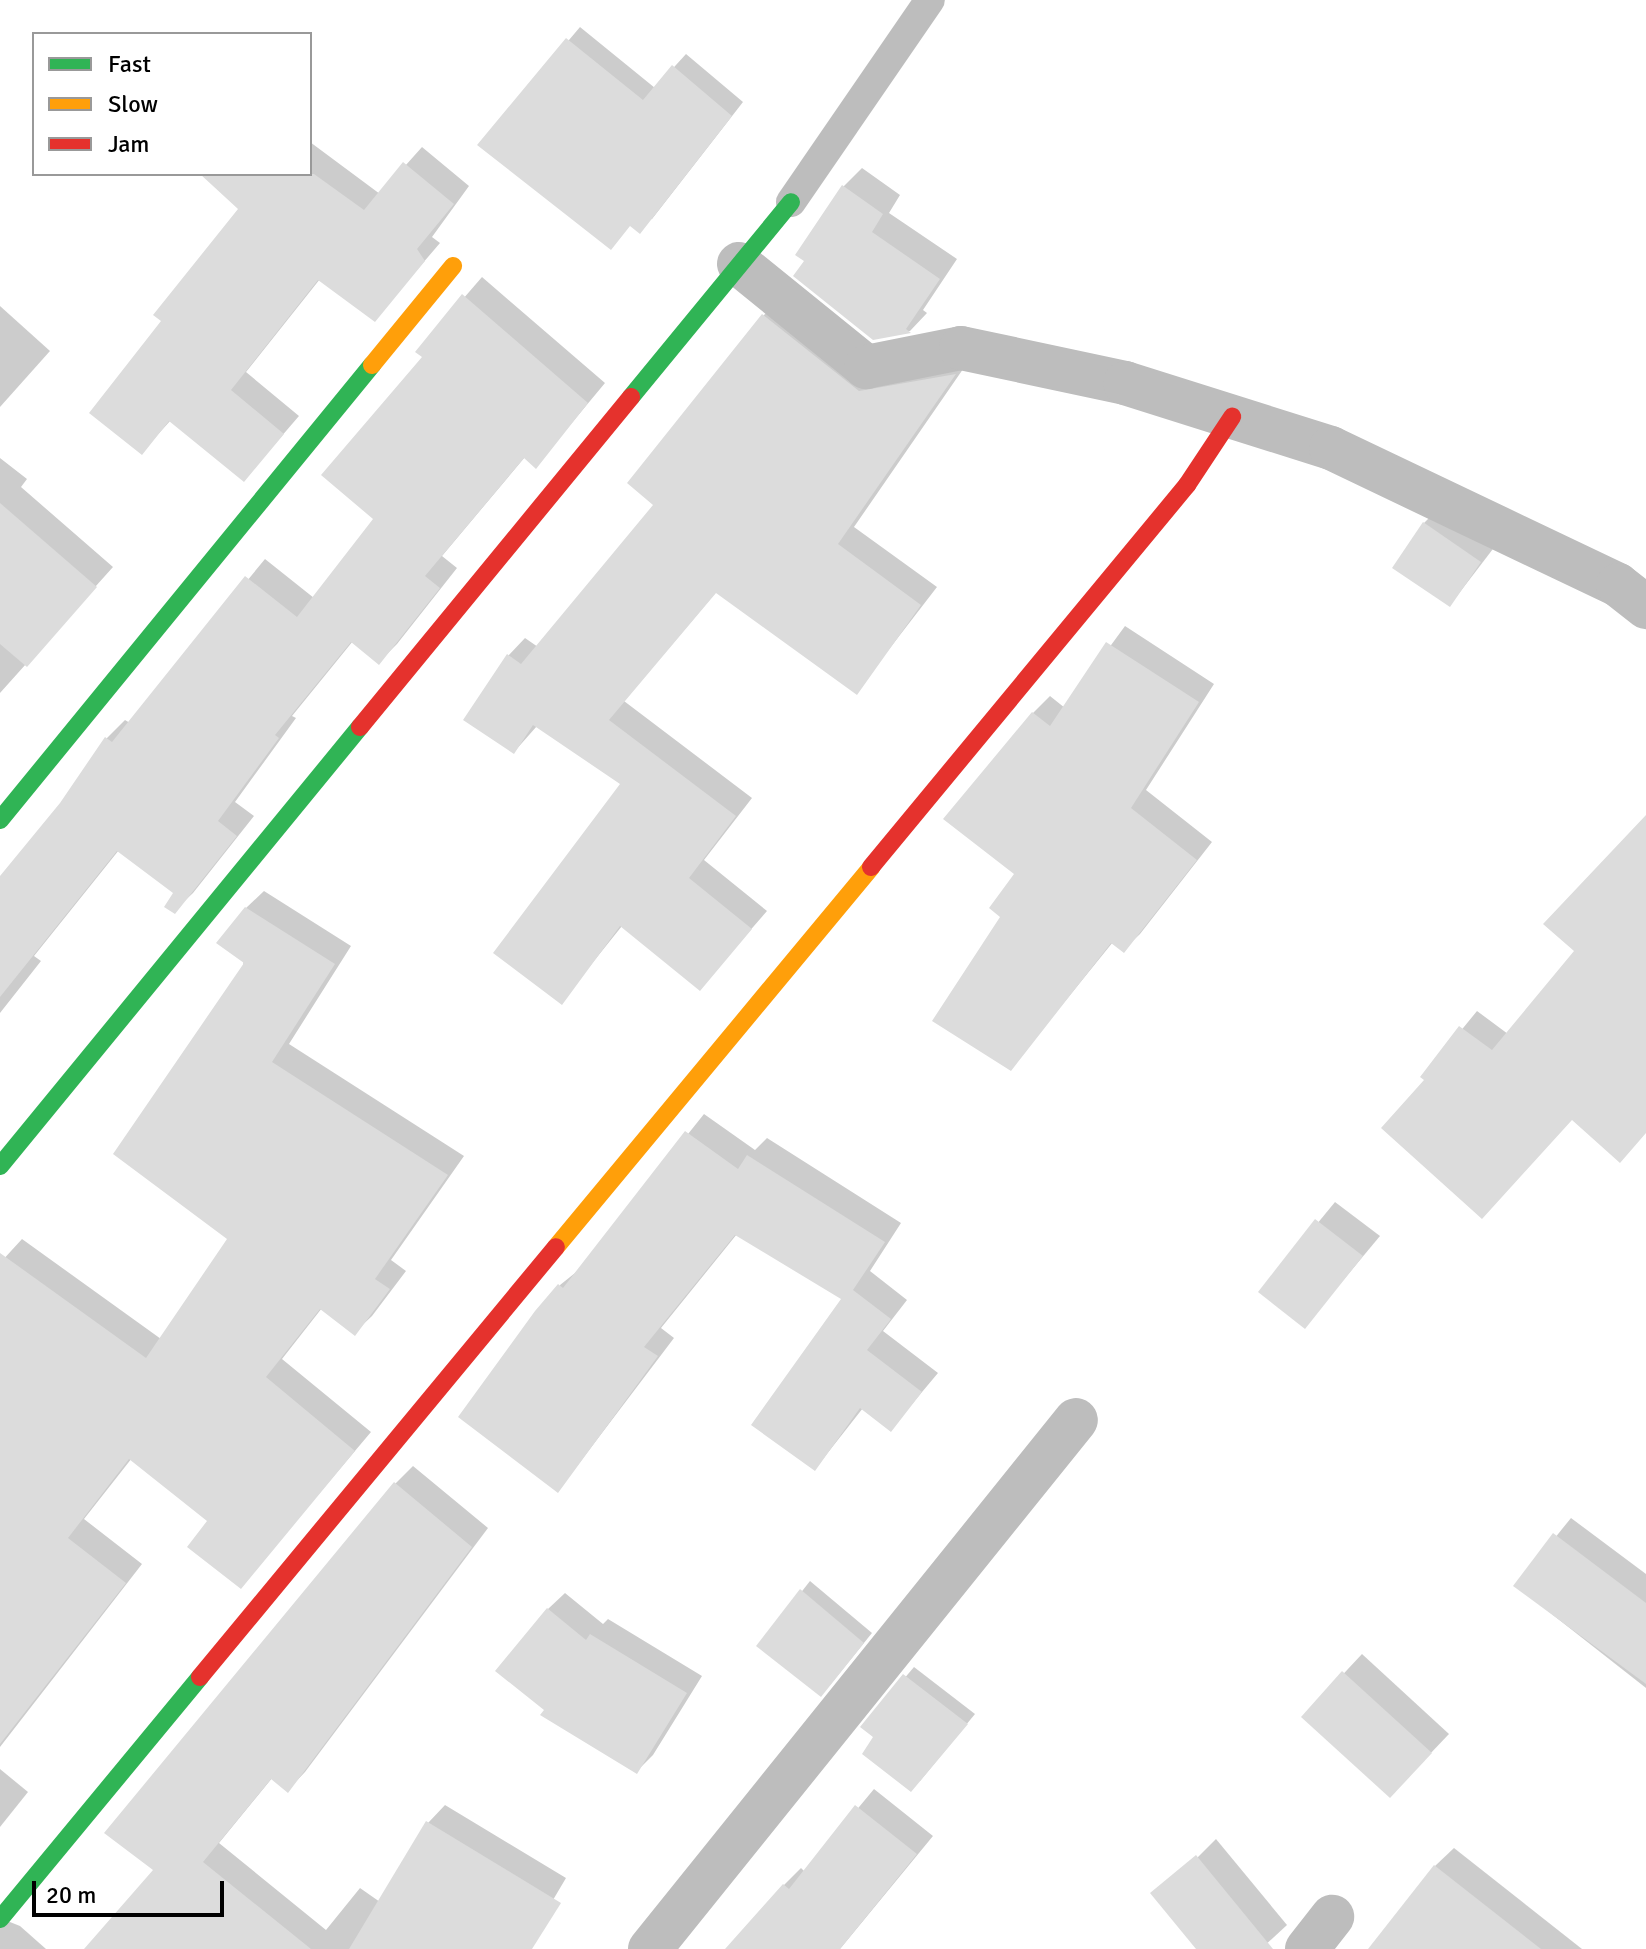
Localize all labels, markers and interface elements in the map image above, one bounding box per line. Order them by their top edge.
legend [32,32,312,176]
text: Fast [108,49,151,79]
text: Slow [108,89,158,119]
text: Jam [108,129,149,159]
scale bar [36,1865,228,1915]
text: 20 m [46,1880,96,1910]

